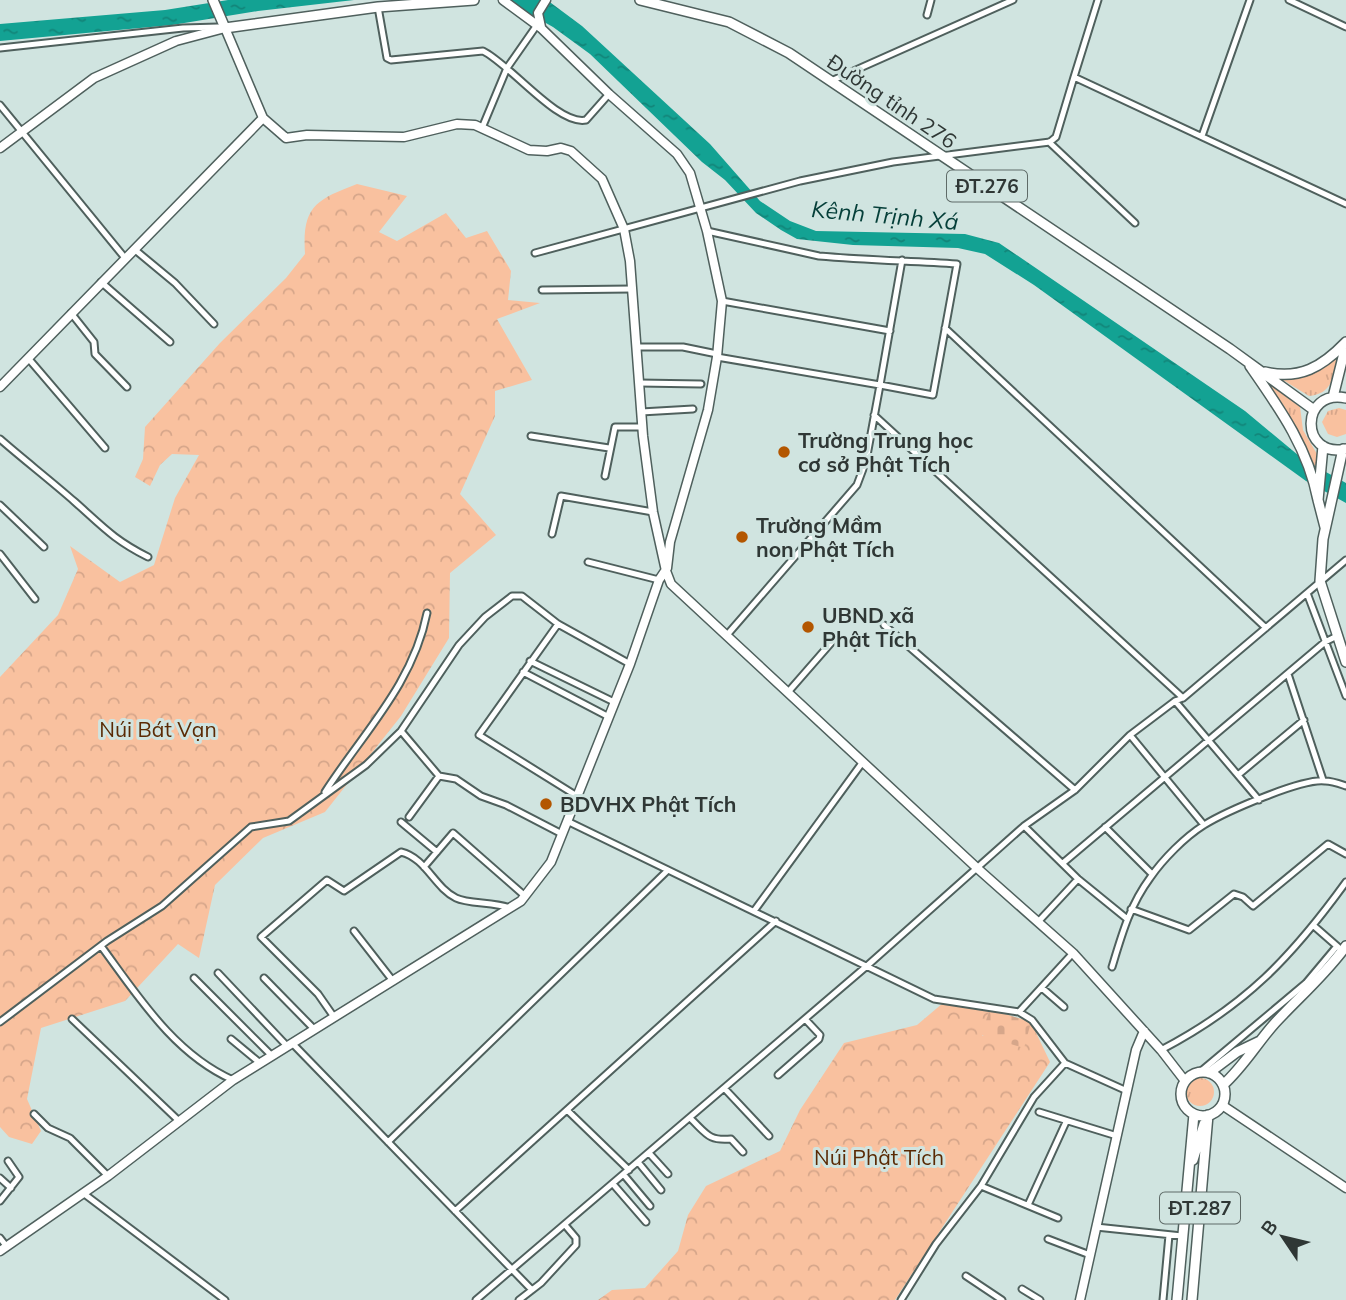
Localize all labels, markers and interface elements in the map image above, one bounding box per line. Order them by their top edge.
street label: Đường tỉnh 276 [822,48,962,154]
road number: ĐT.276 [947,170,1027,202]
water label: Kênh Trịnh Xá [810,194,960,236]
place label: Trường Trung học cơ sở Phật Tích [798,427,973,477]
marker: Trường Trung học cơ sở Phật Tích [776,444,792,460]
place label: Trường Mầm non Phật Tích [756,512,895,562]
marker: Trường Mầm non Phật Tích [734,529,750,545]
place label: UBND xã Phật Tích [822,602,917,652]
marker: UBND xã Phật Tích [800,619,816,635]
park label: Núi Bát Vạn [99,716,217,742]
place label: BDVHX Phật Tích [560,791,736,817]
marker: BDVHX Phật Tích [538,796,554,812]
park label: Núi Phật Tích [814,1144,944,1170]
road number: ĐT.287 [1160,1192,1240,1224]
north arrow [1248,1202,1318,1272]
text: B [1255,1215,1283,1240]

